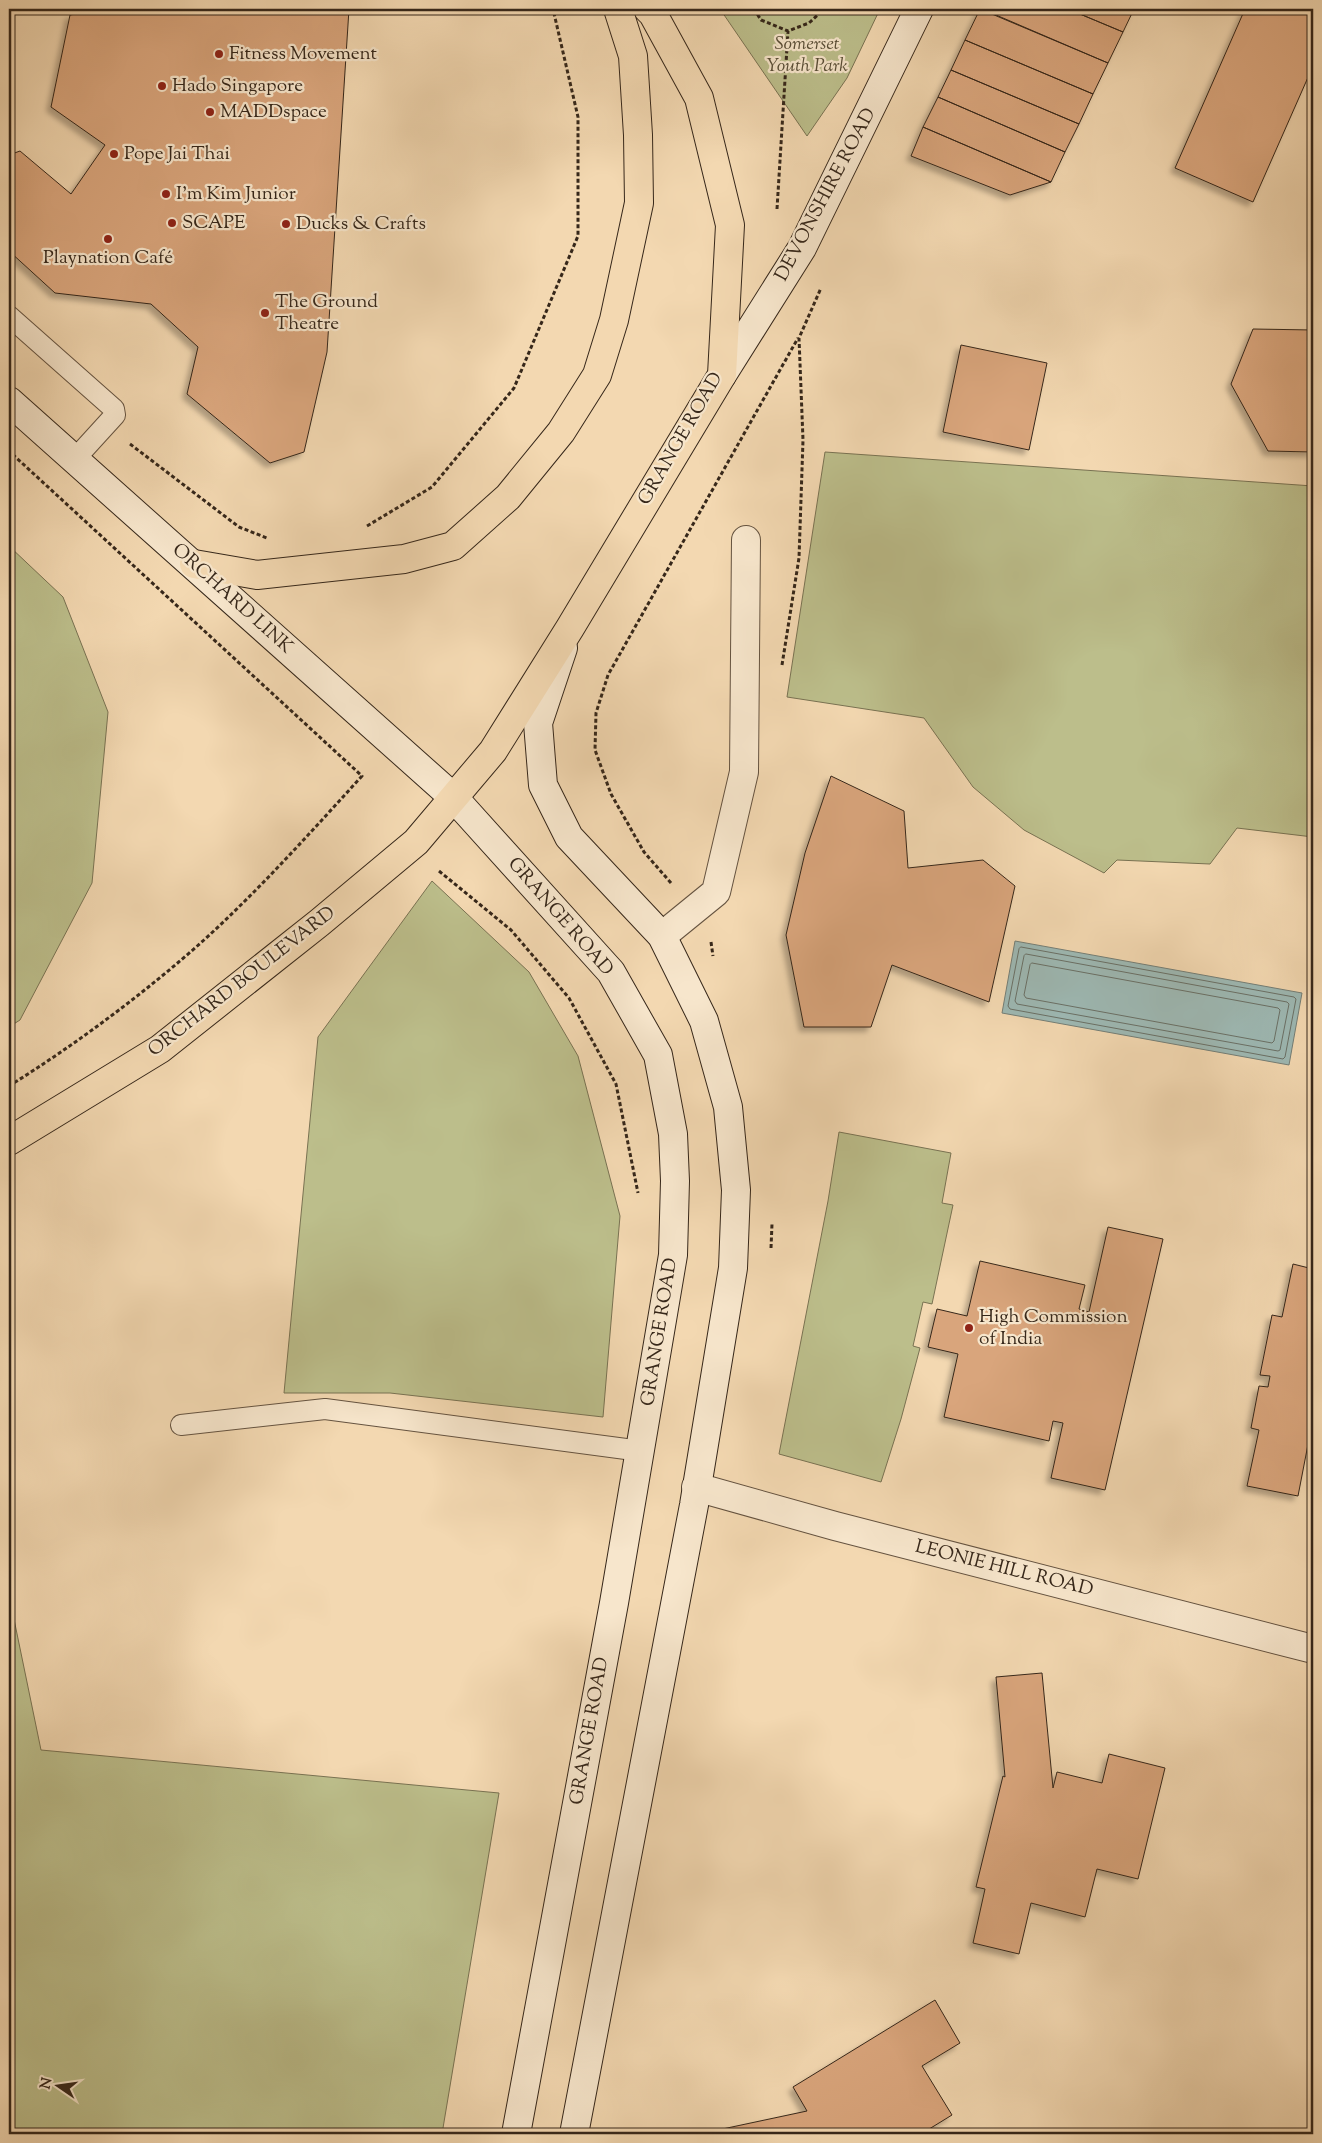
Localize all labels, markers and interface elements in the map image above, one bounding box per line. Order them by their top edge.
park label: Somerset Youth Park [766,31,848,80]
place label: Fitness Movement [229,41,378,68]
marker: Fitness Movement [213,48,225,60]
place label: Hado Singapore [172,73,303,100]
marker: Hado Singapore [156,80,168,92]
place label: MADDspace [220,99,327,126]
street label: DEVONSHIRE ROAD [769,103,883,287]
marker: MADDspace [204,106,216,118]
place label: Pope Jai Thai [124,141,230,168]
marker: Pope Jai Thai [108,148,120,160]
place label: I'm Kim Junior [176,181,296,208]
marker: I'm Kim Junior [160,188,172,200]
place label: SCAPE [182,210,246,237]
place label: Ducks & Crafts [296,211,426,238]
marker: SCAPE [166,217,178,229]
marker: Ducks & Crafts [280,218,292,230]
marker: Playnation Café [102,233,114,245]
place label: Playnation Café [43,245,173,272]
place label: The Ground Theatre [275,289,378,338]
marker: The Ground Theatre [259,307,271,319]
street label: GRANGE ROAD [632,367,730,511]
street label: ORCHARD LINK [166,537,299,661]
street label: GRANGE ROAD [501,852,619,982]
street label: ORCHARD BOULEVARD [143,900,341,1064]
street label: GRANGE ROAD [635,1256,685,1408]
place label: High Commission of India [979,1304,1128,1353]
marker: High Commission of India [963,1322,975,1334]
street label: LEONIE HILL ROAD [912,1534,1096,1604]
street label: GRANGE ROAD [564,1655,616,1807]
north arrow [32,2060,82,2110]
text: N [36,2076,58,2091]

